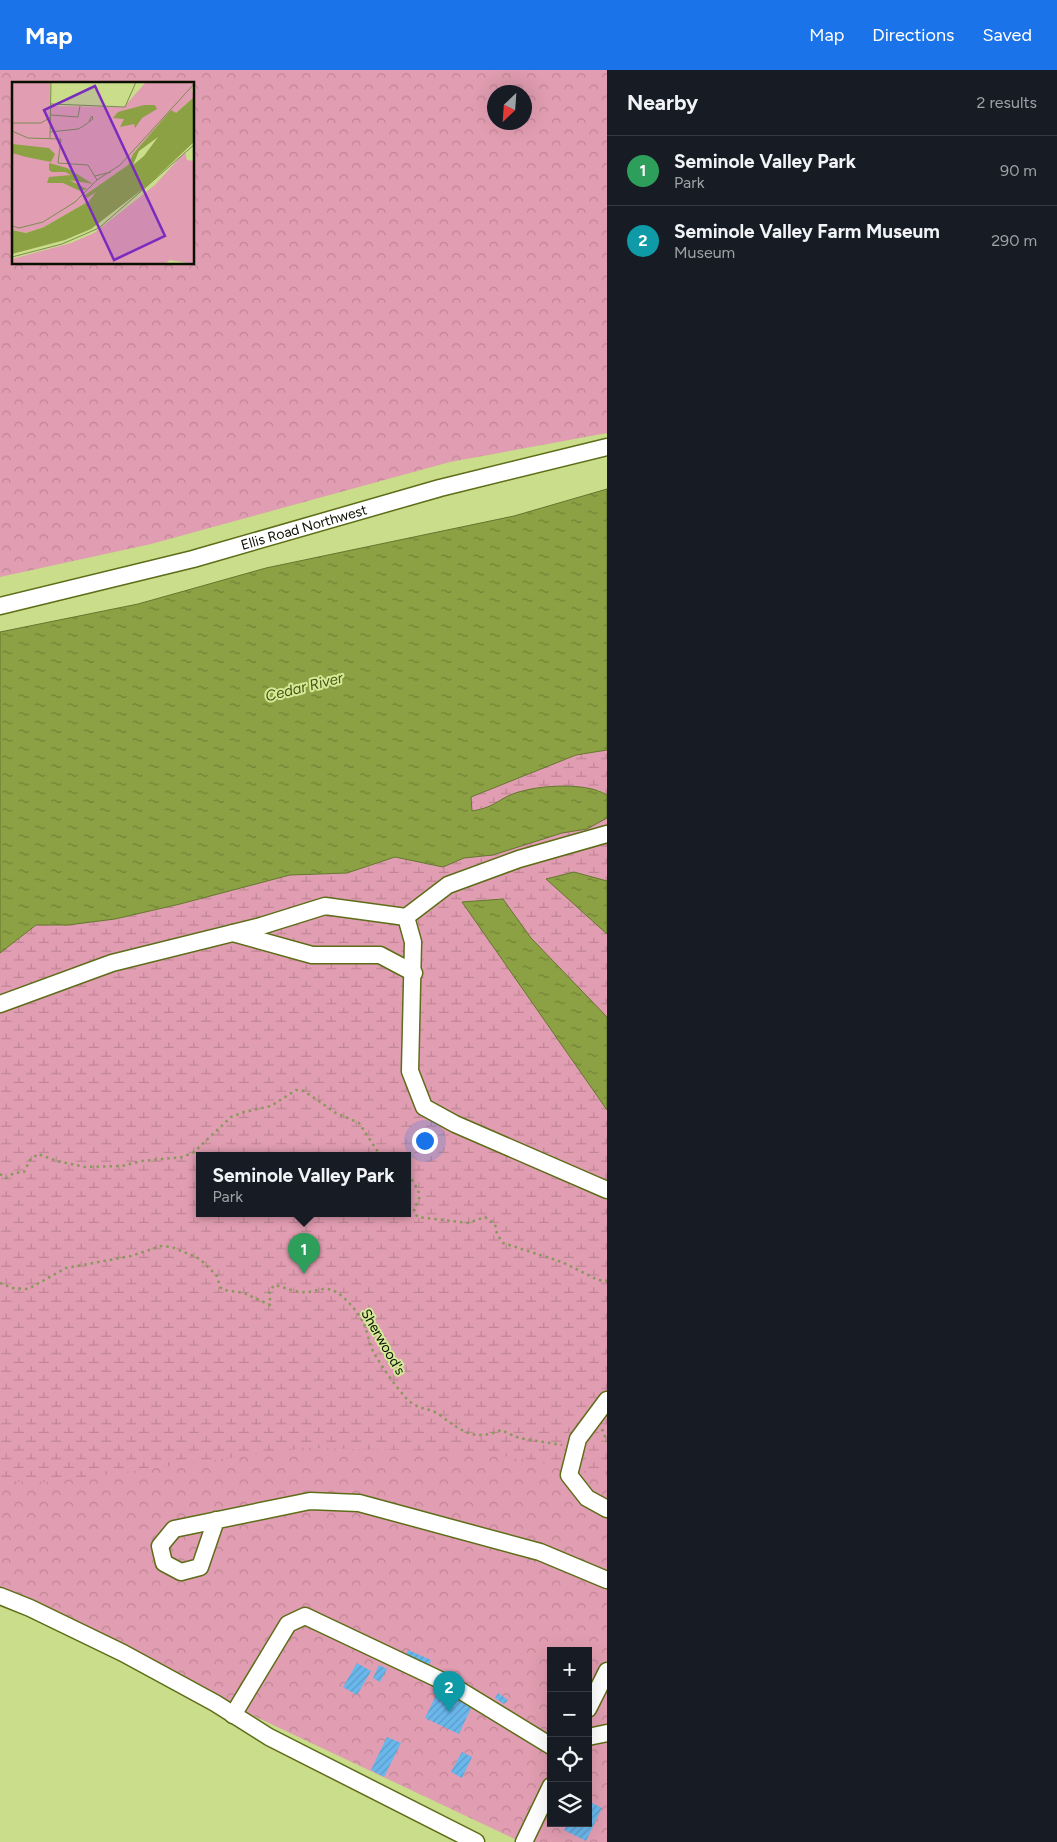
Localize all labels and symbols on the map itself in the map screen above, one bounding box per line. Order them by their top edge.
inset map [12,82,195,265]
north arrow [487,85,532,130]
street label: Ellis Road Northwest [239,501,369,553]
water label: Cedar River [263,668,346,705]
your location [412,1128,438,1154]
pin: 1 [288,1233,320,1274]
street label: Sherwood's [357,1306,409,1378]
pin: 2 [433,1671,465,1712]

